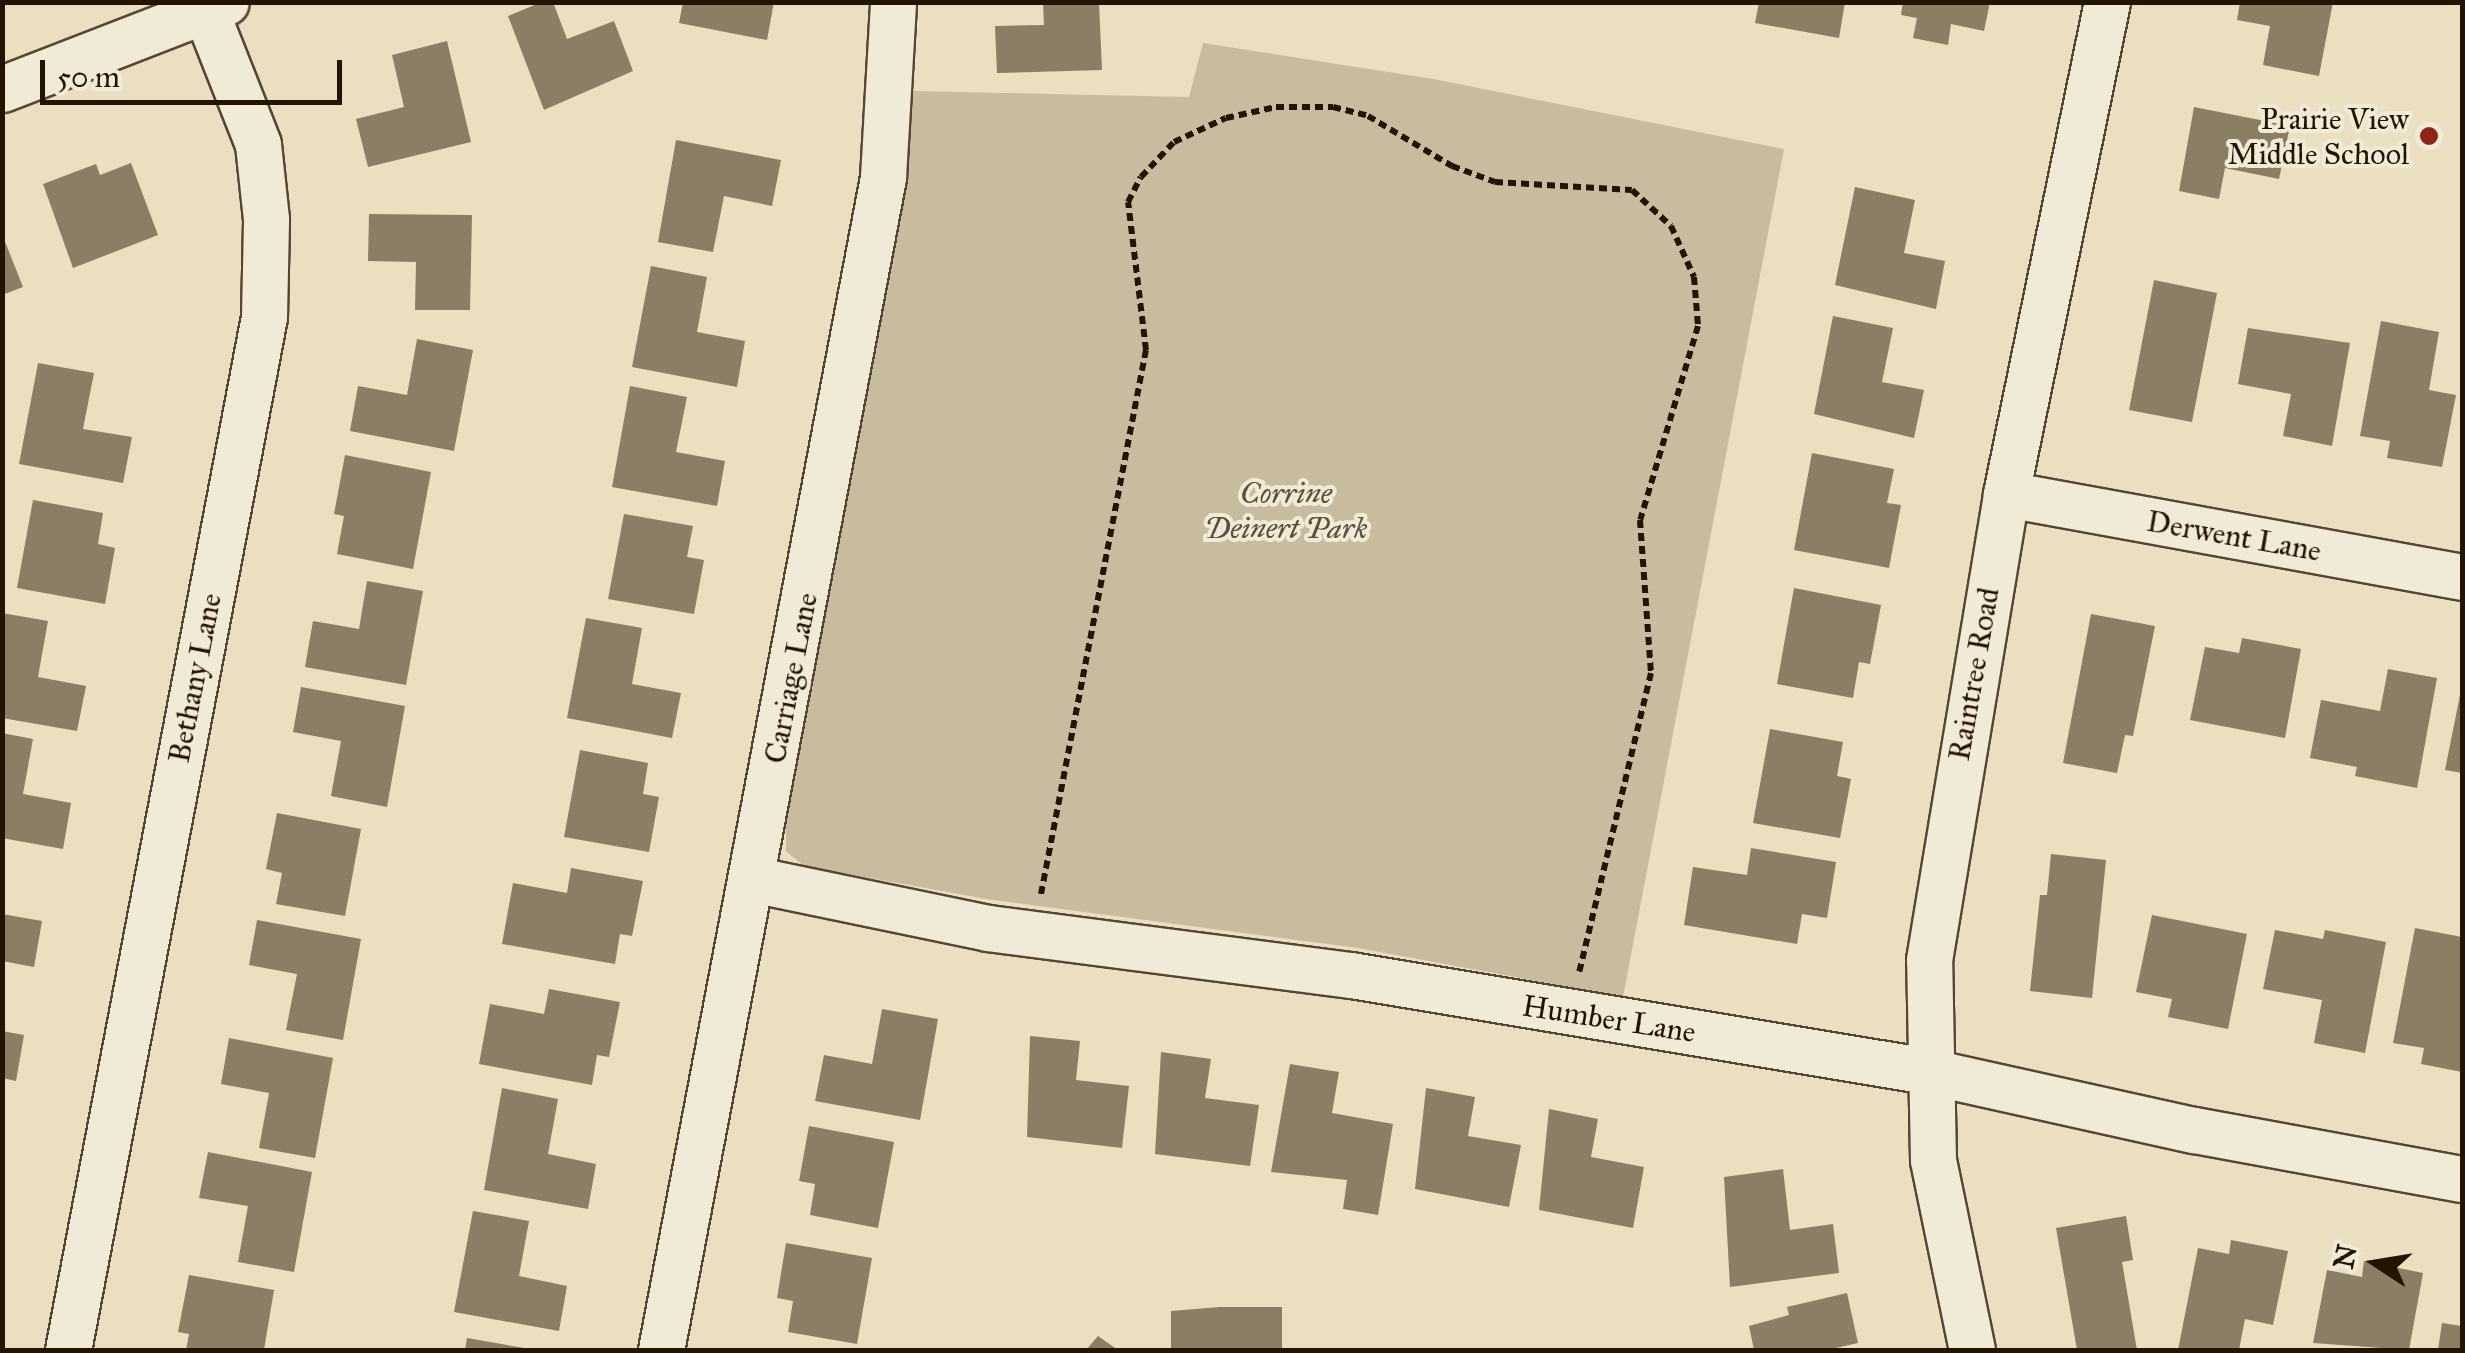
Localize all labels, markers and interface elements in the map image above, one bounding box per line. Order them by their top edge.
scale bar [45,40,348,102]
text: 50 m [57,59,120,95]
place label: Prairie View Middle School [2228,101,2409,172]
marker: Prairie View Middle School [2418,125,2440,147]
park label: Corrine Deinert Park [1204,475,1368,546]
street label: Derwent Lane [2144,503,2324,569]
street label: Raintree Road [1941,585,2007,763]
street label: Bethany Lane [161,590,229,766]
street label: Carriage Lane [757,590,825,766]
street label: Humber Lane [1520,988,1698,1050]
north arrow [2325,1213,2425,1313]
text: N [2326,1241,2365,1272]

